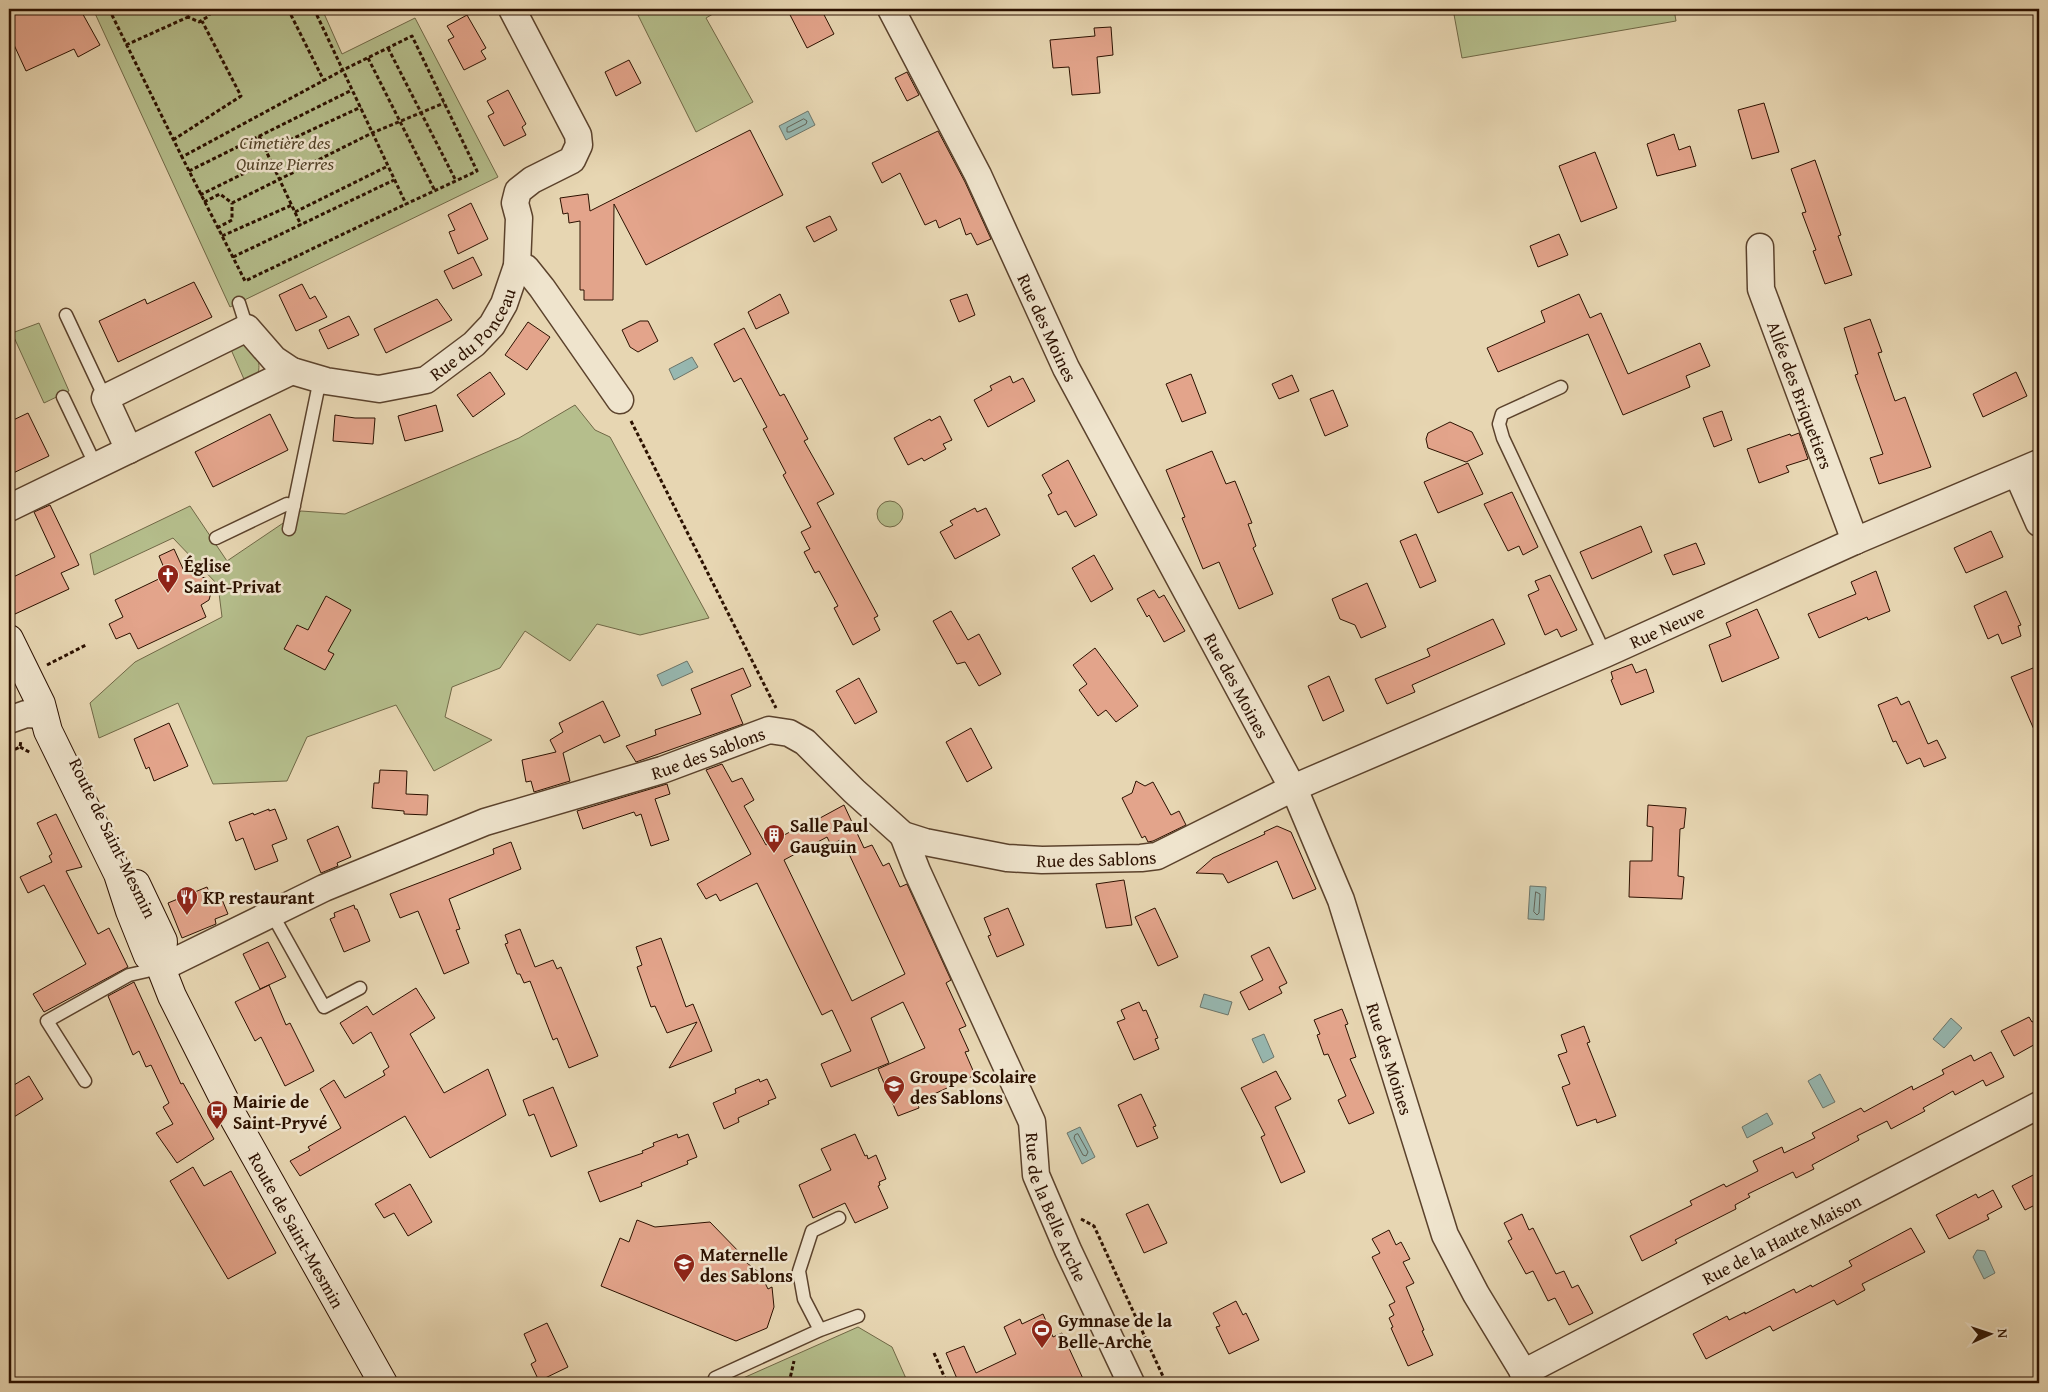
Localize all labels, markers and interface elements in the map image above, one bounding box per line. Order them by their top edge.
park label: Cimetière des Quinze Pierres [236,129,335,177]
street label: Rue des Moines [1011,269,1084,386]
street label: Rue du Ponceau [423,284,522,387]
street label: Allée des Briquetiers [1761,317,1840,473]
place label: Église Saint-Privat [184,552,282,600]
church icon: Église Saint-Privat [156,563,180,594]
street label: Rue Neuve [1625,598,1708,655]
street label: Rue des Moines [1198,628,1277,743]
street label: Rue des Sablons [648,719,769,786]
street label: Route de Saint-Mesmin [62,753,164,923]
place label: Salle Paul Gauguin [790,812,869,860]
building icon: Salle Paul Gauguin [762,823,786,854]
street label: Rue des Sablons [1036,843,1158,874]
place label: KP restaurant [203,884,315,911]
restaurant icon: KP restaurant [175,885,199,916]
street label: Rue des Moines [1360,999,1420,1118]
place label: Groupe Scolaire des Sablons [910,1063,1037,1111]
school or university icon: Groupe Scolaire des Sablons [882,1074,906,1105]
place label: Mairie de Saint-Pryvé [233,1088,327,1136]
bus stop icon: Mairie de Saint-Pryvé [205,1099,229,1130]
street label: Rue de la Belle Arche [1019,1131,1095,1286]
street label: Route de Saint-Mesmin [242,1147,352,1313]
street label: Rue de la Haute Maison [1697,1186,1866,1291]
place label: Maternelle des Sablons [700,1241,793,1289]
school or university icon: Maternelle des Sablons [672,1252,696,1283]
place label: Gymnase de la Belle-Arche [1058,1307,1173,1355]
north arrow [1966,1310,2016,1360]
sports icon: Gymnase de la Belle-Arche [1030,1318,1054,1349]
text: N [1993,1328,2013,1339]

